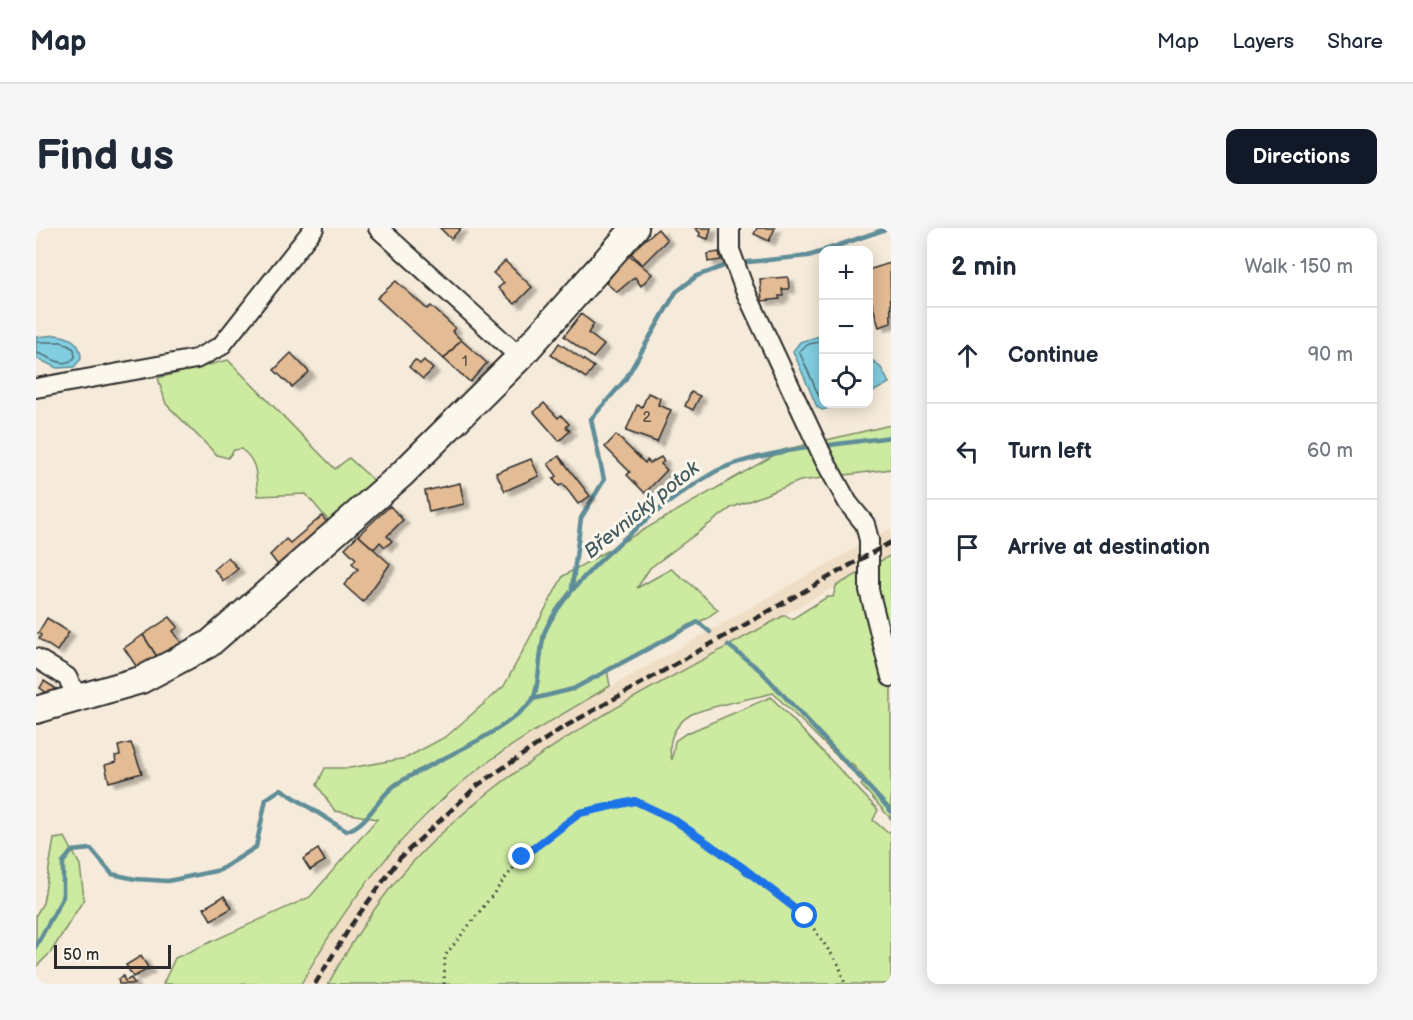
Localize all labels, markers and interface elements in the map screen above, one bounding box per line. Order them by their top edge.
text: Map [30,25,86,58]
text: Map [1157,29,1199,54]
text: Layers [1232,29,1294,54]
text: Share [1327,29,1383,54]
button: Directions [1226,129,1377,184]
text: Find us [36,131,174,182]
map controls [819,246,873,408]
button: + [819,246,873,300]
text: 2 min [951,252,1017,283]
text: Walk · 150 m [1244,255,1353,279]
button: − [819,300,873,354]
icon: ahead [951,339,984,372]
text: Continue [1008,342,1098,369]
text: 90 m [1308,343,1353,367]
house number: 1 [462,352,468,371]
button: locate [819,354,873,408]
house number: 2 [643,408,652,427]
icon: left [951,435,984,468]
text: Turn left [1008,438,1092,465]
text: 60 m [1307,439,1353,463]
water label: Břevnický potok [579,455,705,564]
icon: arrive [951,531,984,564]
text: Arrive at destination [1008,534,1210,561]
route end [508,843,534,869]
route start [791,902,817,928]
scale bar [54,942,171,970]
text: 50 m [63,946,99,965]

